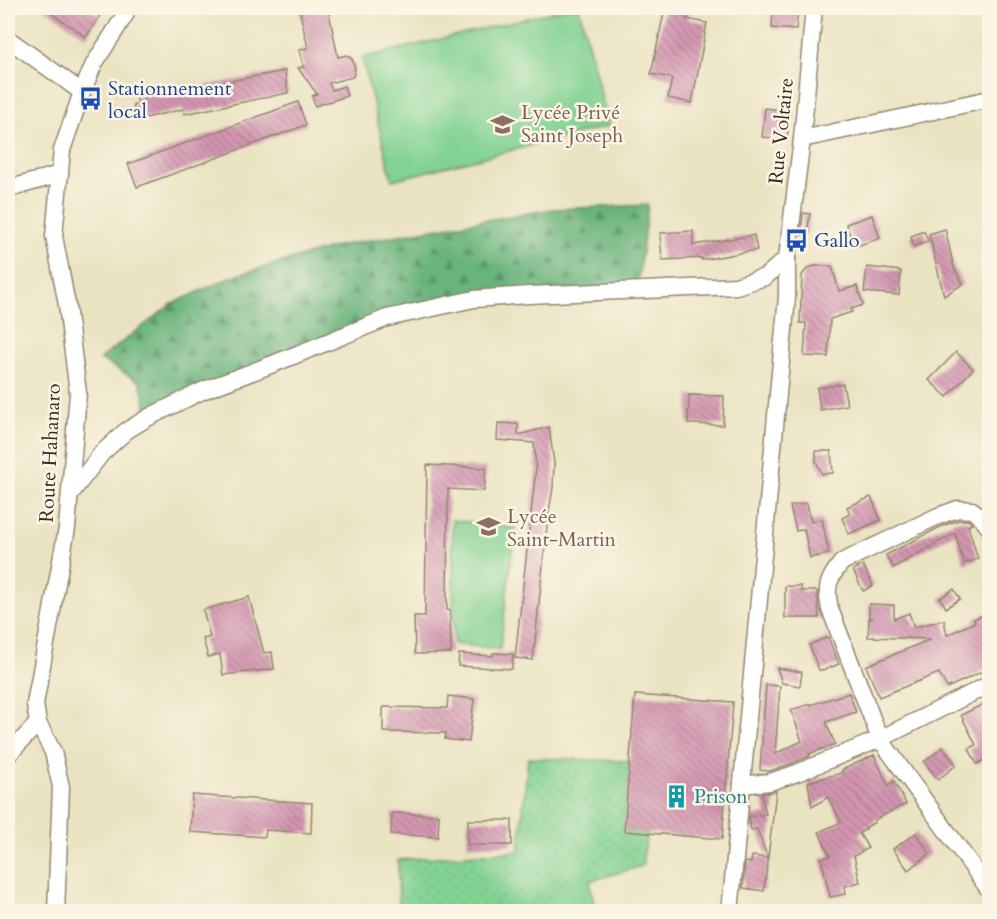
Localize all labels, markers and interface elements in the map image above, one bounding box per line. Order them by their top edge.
place label: Stationnement local [108,75,232,125]
street label: Rue Voltaire [762,76,800,186]
bus stop icon: Stationnement local [77,86,103,112]
place label: Lycée Privé Saint Joseph [521,99,623,149]
school or university icon: Lycée Privé Saint Joseph [490,111,516,137]
bus stop icon: Gallo [783,227,809,253]
place label: Gallo [814,227,860,254]
street label: Route Hahanaro [33,382,67,523]
place label: Lycée Saint-Martin [507,503,617,553]
school or university icon: Lycée Saint-Martin [476,514,502,540]
building icon: Prison [663,783,689,809]
place label: Prison [694,783,748,810]

